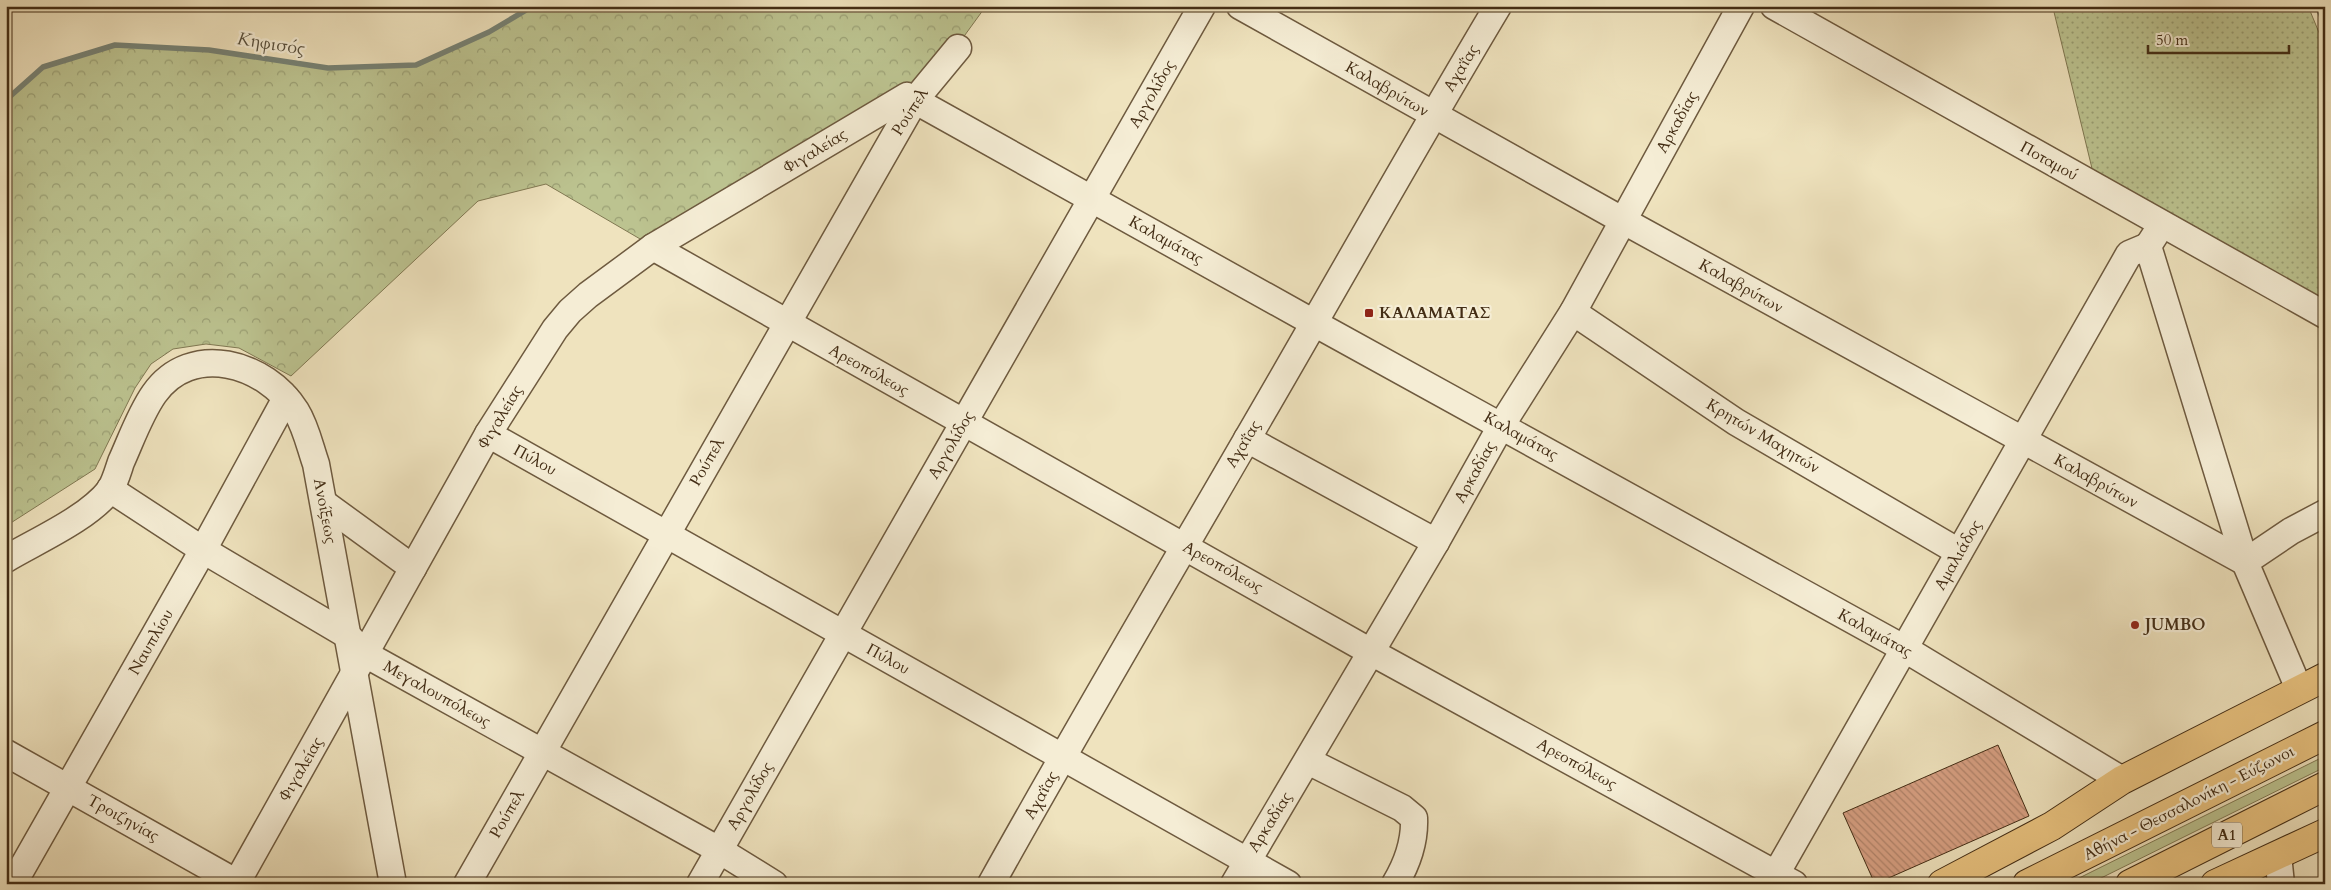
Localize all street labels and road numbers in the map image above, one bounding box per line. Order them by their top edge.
street label: Αχαΐας [1438,40,1484,96]
street label: Αργολίδος [1124,56,1180,132]
street label: Καλαβρύτων [1341,56,1433,122]
street label: Ρούπελ [887,84,934,140]
street label: Αρκαδίας [1651,87,1703,157]
street label: Φιγαλείας [779,123,851,179]
street label: Ποταμού [2016,136,2082,186]
street label: Καλαμάτας [1125,210,1207,270]
street label: Καλαβρύτων [1695,254,1787,318]
street label: Αρεοπόλεως [825,339,913,401]
street label: Φιγαλείας [472,381,528,453]
street label: Κρητών Μαχητών [1702,393,1824,479]
street label: Καλαμάτας [1480,406,1562,466]
street label: Αργολίδος [923,407,979,483]
street label: Αχαΐας [1220,416,1266,472]
street label: Ρούπελ [684,433,730,490]
street label: Αρκαδίας [1449,437,1501,507]
street label: Πύλου [509,439,561,481]
street label: Καλαβρύτων [2050,449,2142,513]
street label: Ανοίξεως [308,476,342,546]
street label: Αμαλιάδος [1929,516,1987,594]
street label: Αρεοπόλεως [1179,536,1267,598]
street label: Καλαμάτας [1834,603,1916,663]
street label: Ναυπλίου [123,605,179,679]
street label: Πύλου [862,638,914,680]
street label: Μεγαλουπόλεως [379,655,495,733]
street label: Φιγαλείας [274,733,328,805]
street label: Αρεοπόλεως [1533,733,1621,795]
street label: Αθήνα - Θεσσαλονίκη - Εύζωνοι [2080,740,2298,866]
street label: Αργολίδος [722,758,778,834]
street label: Αχαΐας [1019,767,1063,823]
street label: Ρούπελ [484,785,530,842]
street label: Αρκαδίας [1243,787,1297,857]
street label: Τροιζηνίας [83,789,163,847]
road number: Α1 [2212,822,2242,848]

